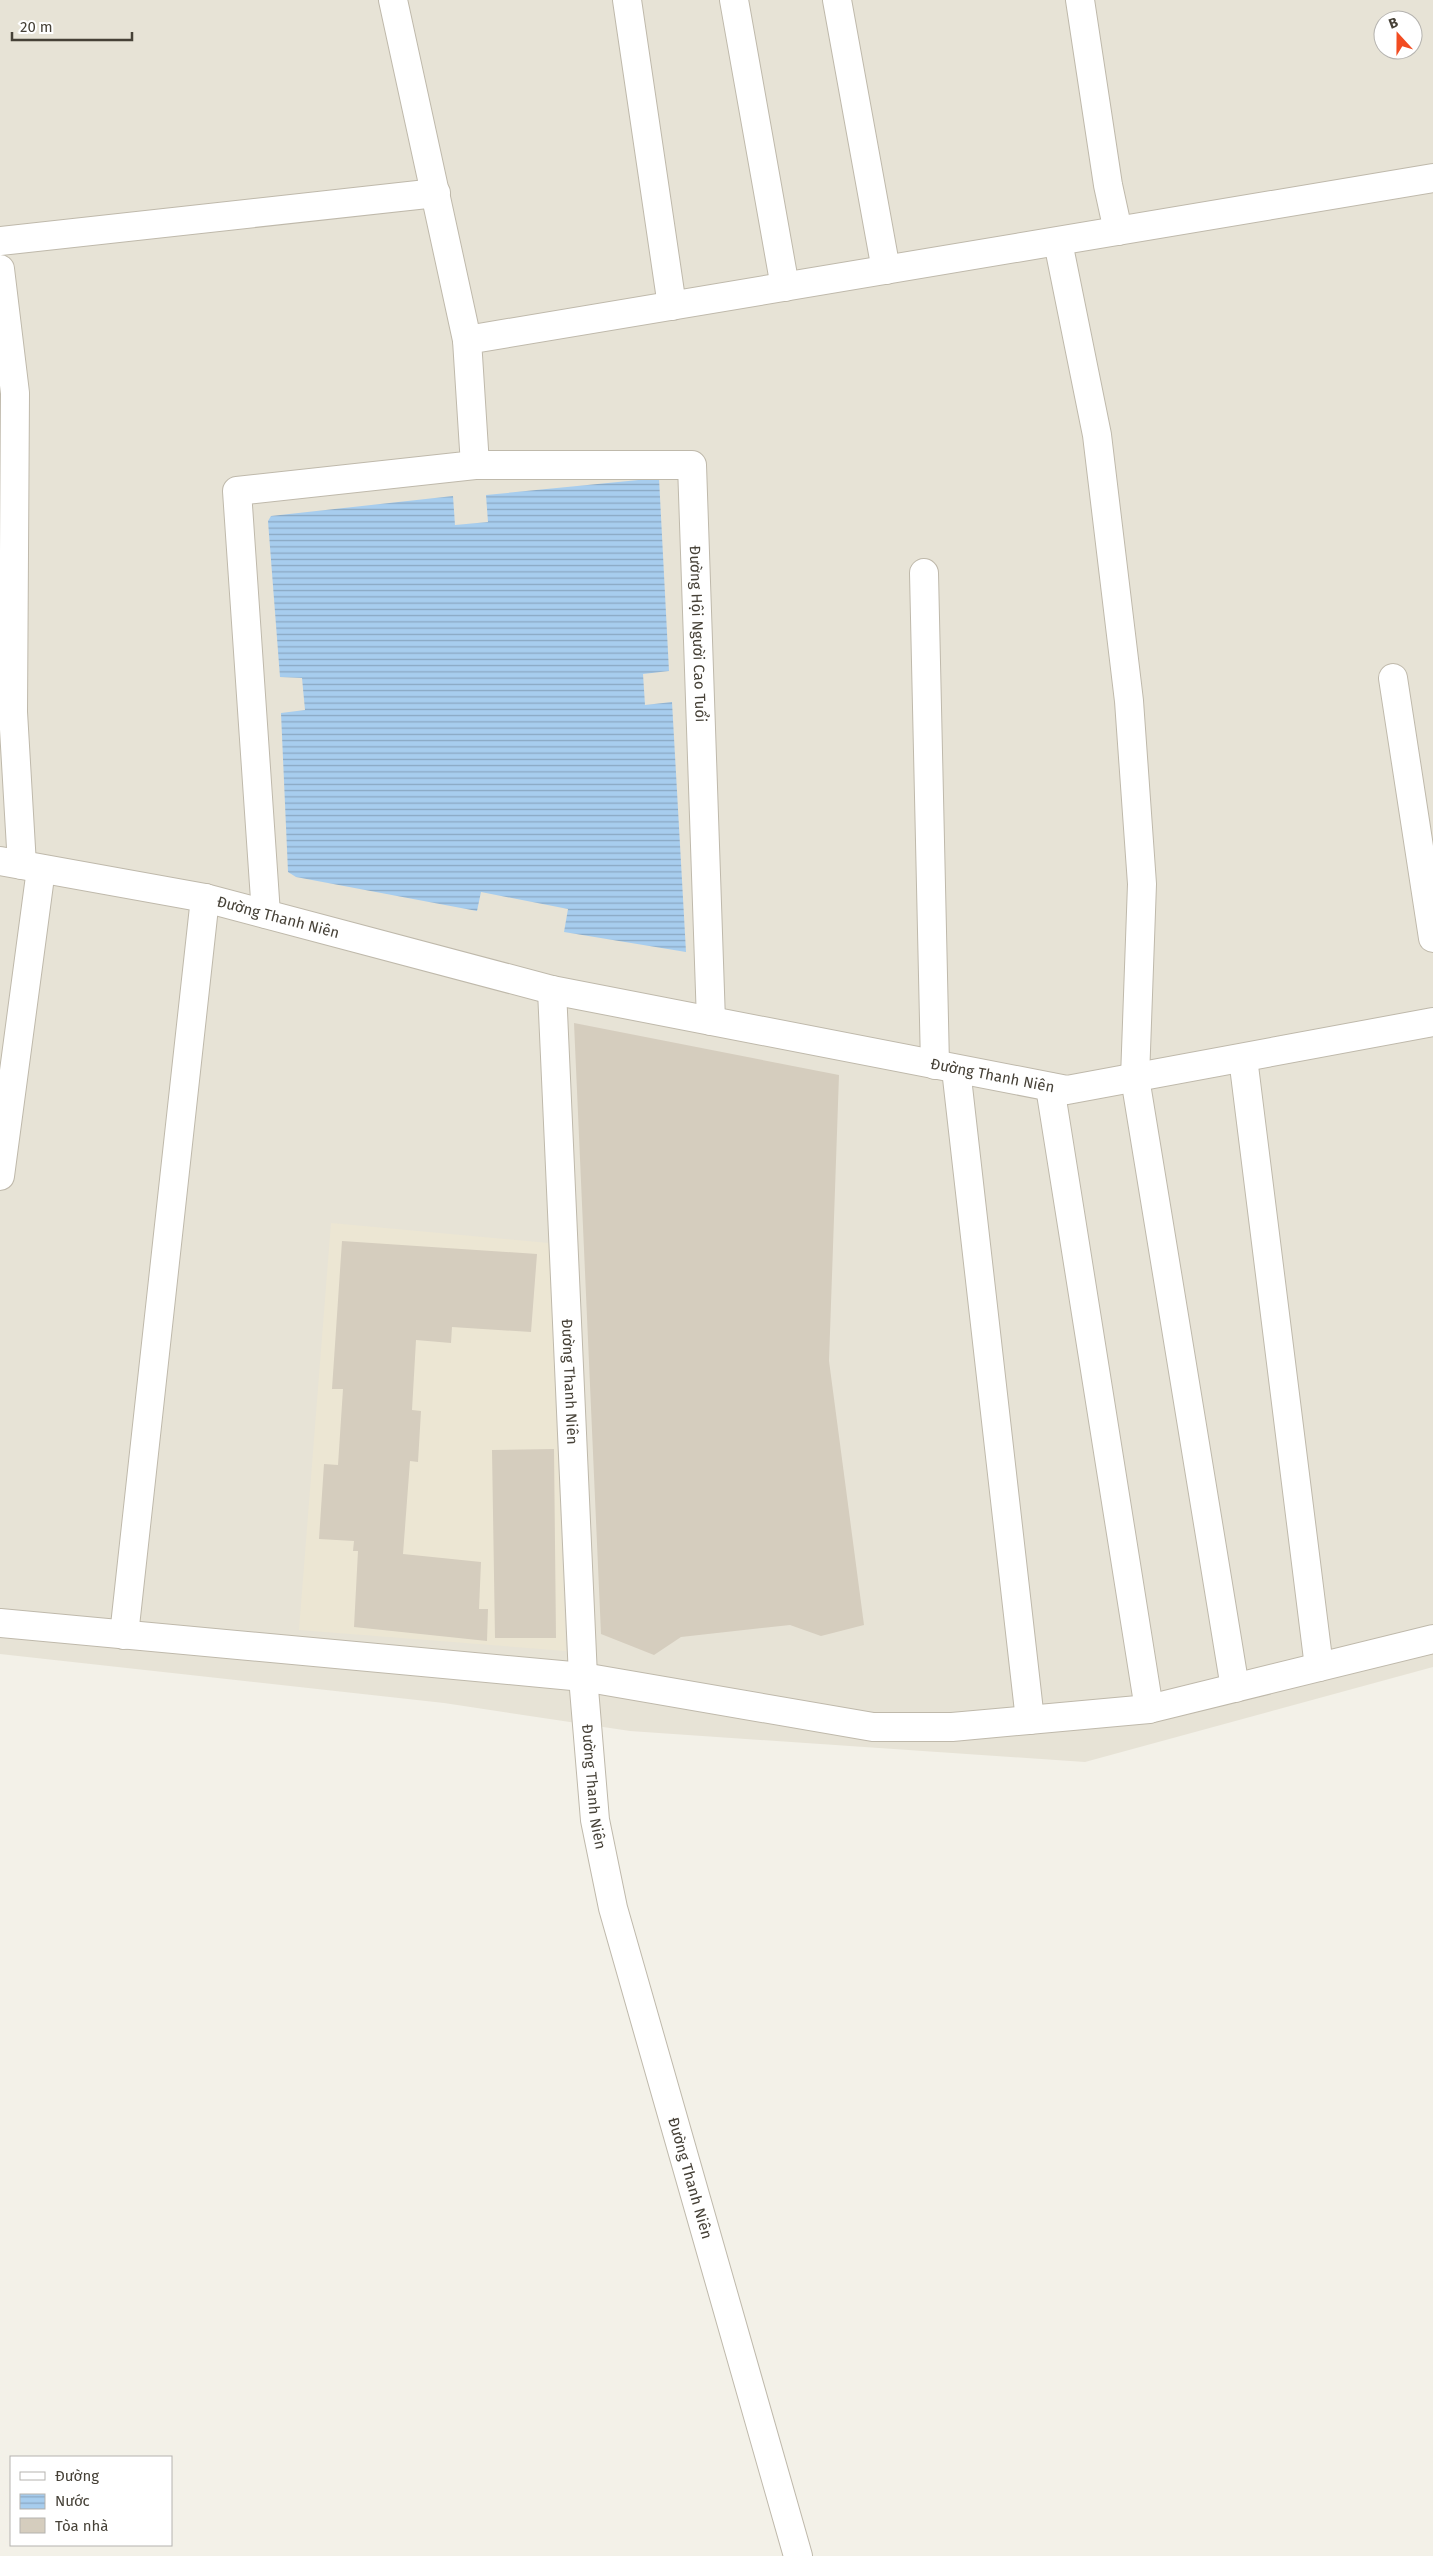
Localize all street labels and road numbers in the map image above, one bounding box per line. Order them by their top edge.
street label: Đường Hội Người Cao Tuổi [686,545,710,723]
street label: Đường Thanh Niên [215,893,341,942]
street label: Đường Thanh Niên [929,1055,1056,1096]
street label: Đường Thanh Niên [558,1318,581,1445]
street label: Đường Thanh Niên [578,1723,610,1851]
street label: Đường Thanh Niên [664,2115,716,2241]

